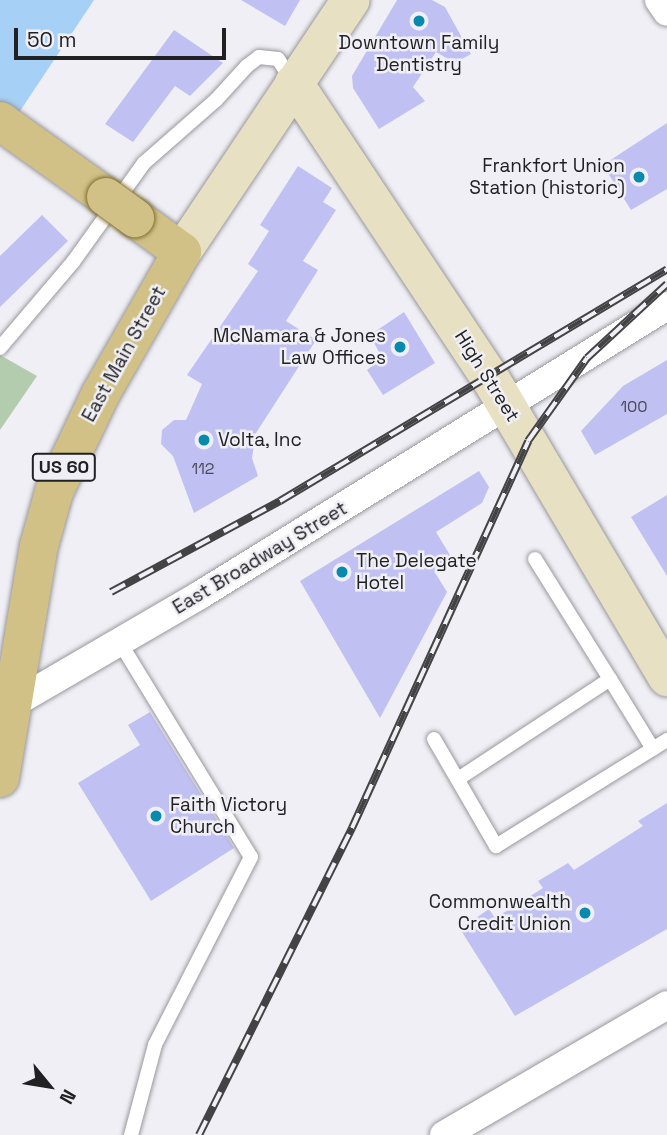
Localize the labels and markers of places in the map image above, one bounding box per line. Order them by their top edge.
marker: Downtown Family Dentistry [411,13,427,29]
place label: Downtown Family Dentistry [339,32,499,76]
place label: Frankfort Union Station (historic) [469,155,625,199]
marker: Frankfort Union Station (historic) [631,169,647,185]
place label: McNamara & Jones Law Offices [213,325,386,369]
marker: McNamara & Jones Law Offices [392,339,408,355]
place label: Volta, Inc [218,429,302,451]
marker: Volta, Inc [196,432,212,448]
place label: The Delegate Hotel [356,550,477,594]
marker: The Delegate Hotel [334,564,350,580]
place label: Faith Victory Church [170,794,287,838]
marker: Faith Victory Church [148,808,164,824]
place label: Commonwealth Credit Union [429,891,571,935]
marker: Commonwealth Credit Union [577,905,593,921]

